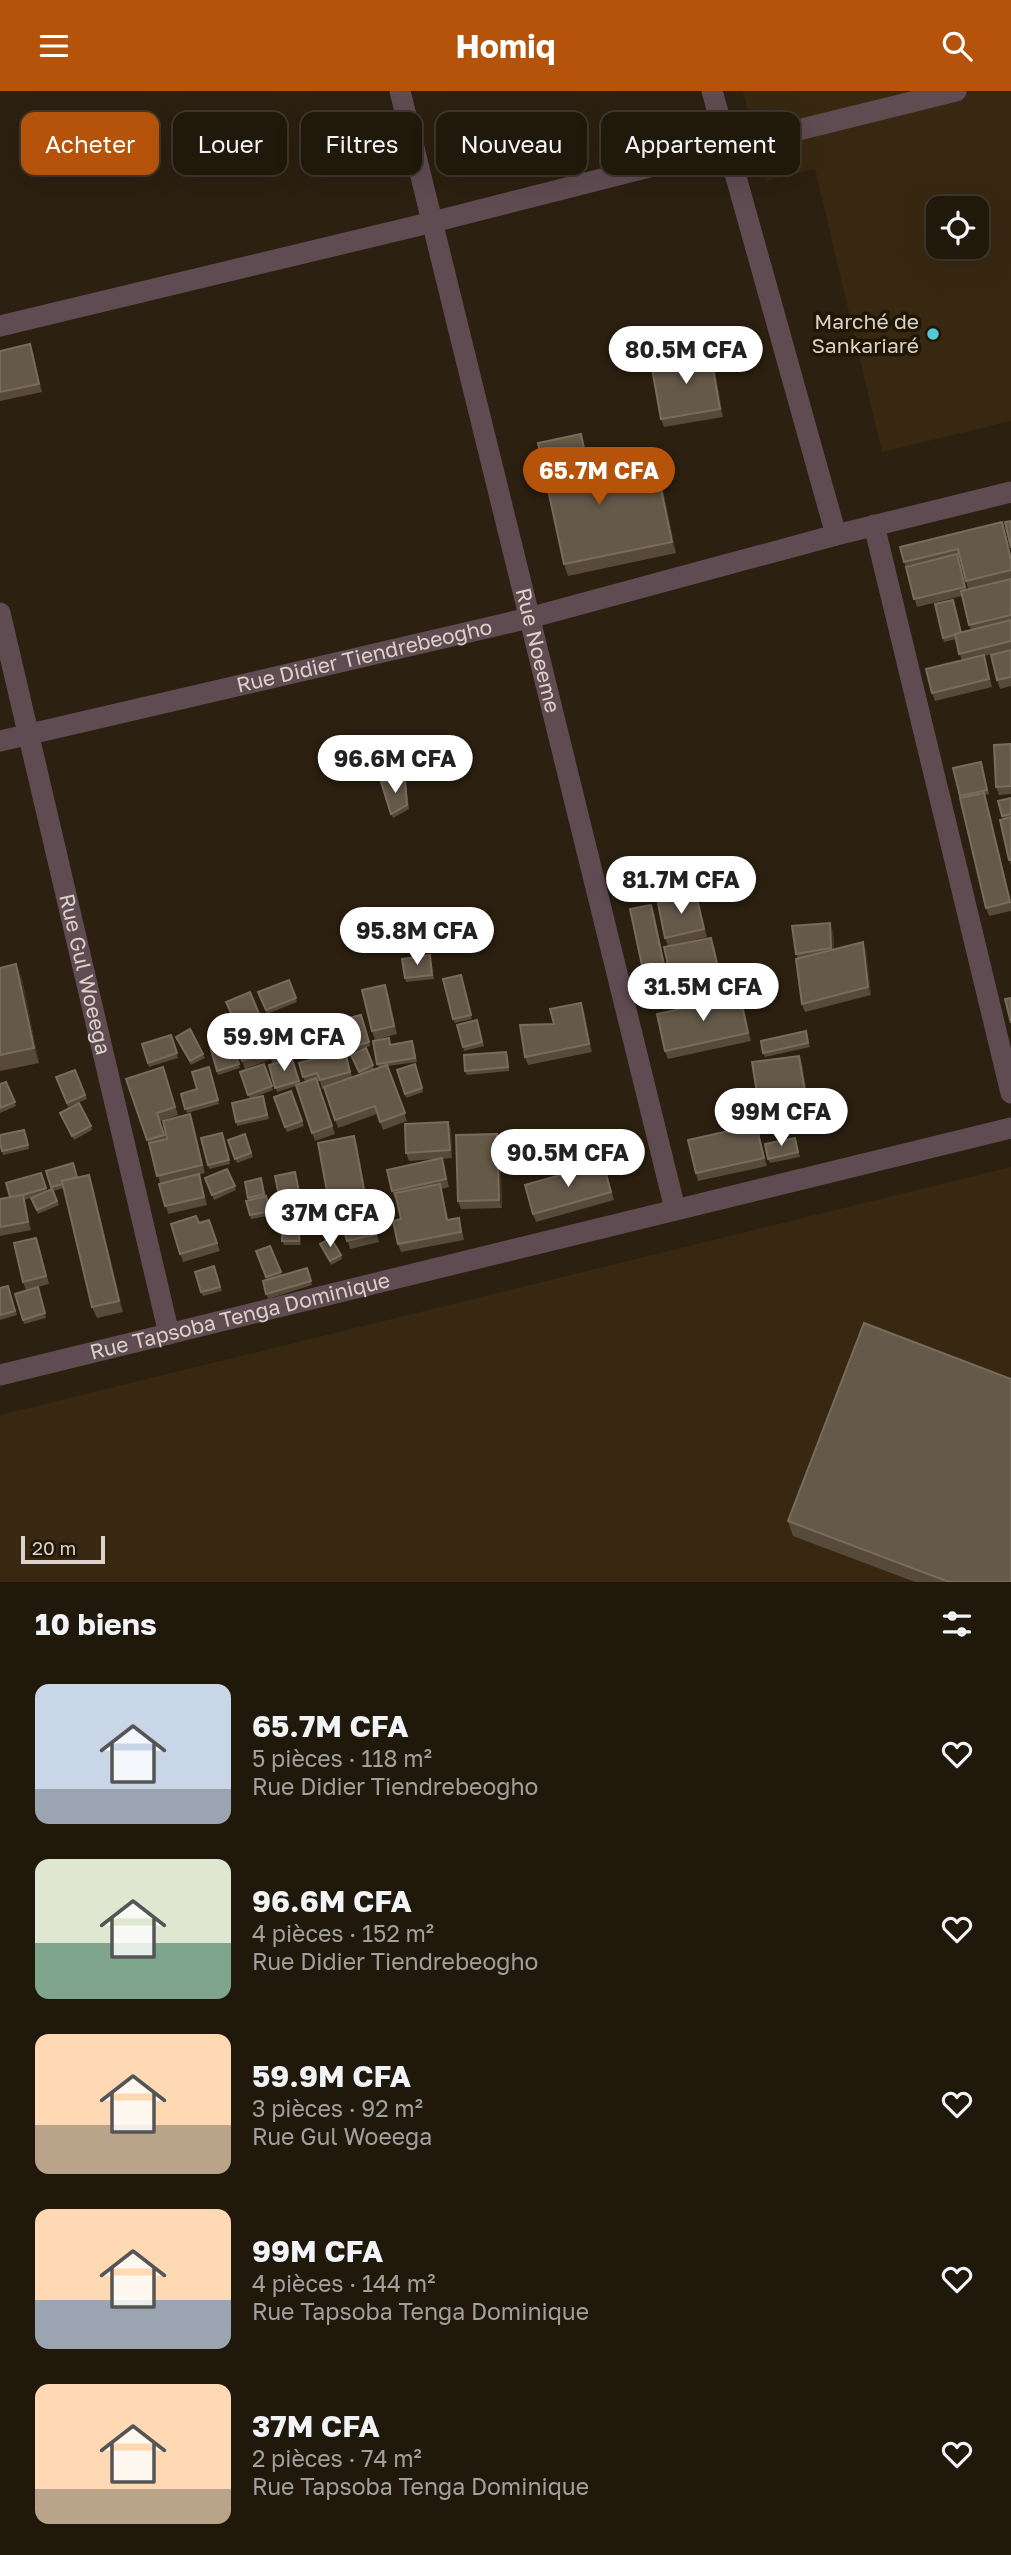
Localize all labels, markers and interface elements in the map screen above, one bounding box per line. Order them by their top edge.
icon: menu [35,27,73,65]
text: Homiq [456,27,555,65]
icon: search [938,27,976,65]
chip: Acheter [21,112,159,175]
chip: Louer [173,112,287,175]
chip: Filtres [301,112,422,175]
chip: Nouveau [436,112,587,175]
chip: Appartement [601,112,800,175]
map controls [926,196,989,259]
button: locate [926,196,989,259]
place label: Marché de Sankariaré [811,308,919,358]
marker: Marché de Sankariaré [925,326,941,342]
pin: 80.5M CFA [606,327,766,386]
text: 80.5M CFA [625,335,747,363]
pin: 65.7M CFA [519,447,679,507]
text: 65.7M CFA [539,456,659,484]
street label: Rue Noeeme [511,585,566,715]
street label: Rue Didier Tiendrebeogho [234,613,494,698]
pin: 96.6M CFA [315,735,475,795]
text: 96.6M CFA [334,744,456,772]
pin: 81.7M CFA [601,857,761,916]
text: 81.7M CFA [622,865,740,893]
street label: Rue Gul Woeega [54,891,117,1057]
pin: 95.8M CFA [337,907,497,967]
text: 95.8M CFA [356,916,478,944]
pin: 31.5M CFA [623,963,783,1023]
text: 31.5M CFA [644,972,762,1000]
pin: 59.9M CFA [204,1013,364,1073]
text: 59.9M CFA [223,1022,345,1050]
pin: 99M CFA [716,1089,846,1148]
text: 99M CFA [731,1097,831,1125]
pin: 90.5M CFA [488,1129,648,1189]
text: 90.5M CFA [507,1138,629,1166]
pin: 37M CFA [265,1189,395,1249]
text: 37M CFA [281,1198,379,1226]
street label: Rue Tapsoba Tenga Dominique [87,1266,392,1365]
scale bar [21,1533,105,1565]
text: 20 m [32,1536,76,1559]
icon: filters [938,1605,976,1643]
text: 10 biens [35,1606,157,1642]
text: 65.7M CFA [252,1708,408,1744]
icon: home [91,1712,175,1796]
icon: heart [938,1735,976,1773]
text: 5 pièces · 118 m² [252,1744,432,1772]
text: Rue Didier Tiendrebeogho [252,1772,538,1800]
text: 96.6M CFA [252,1883,412,1919]
icon: home [91,1887,175,1971]
icon: heart [938,1910,976,1948]
text: 4 pièces · 152 m² [252,1919,434,1947]
text: Rue Didier Tiendrebeogho [252,1947,538,1975]
text: 59.9M CFA [252,2058,411,2094]
icon: home [91,2062,175,2146]
icon: heart [938,2085,976,2123]
text: 3 pièces · 92 m² [252,2094,423,2122]
text: Rue Gul Woeega [252,2122,432,2150]
text: 99M CFA [252,2233,383,2269]
icon: home [91,2237,175,2321]
icon: heart [938,2260,976,2298]
text: 4 pièces · 144 m² [252,2269,436,2297]
text: Rue Tapsoba Tenga Dominique [252,2297,589,2325]
text: 37M CFA [252,2408,380,2444]
icon: home [91,2412,175,2496]
icon: heart [938,2435,976,2473]
text: 2 pièces · 74 m² [252,2444,422,2472]
text: Rue Tapsoba Tenga Dominique [252,2472,589,2500]

